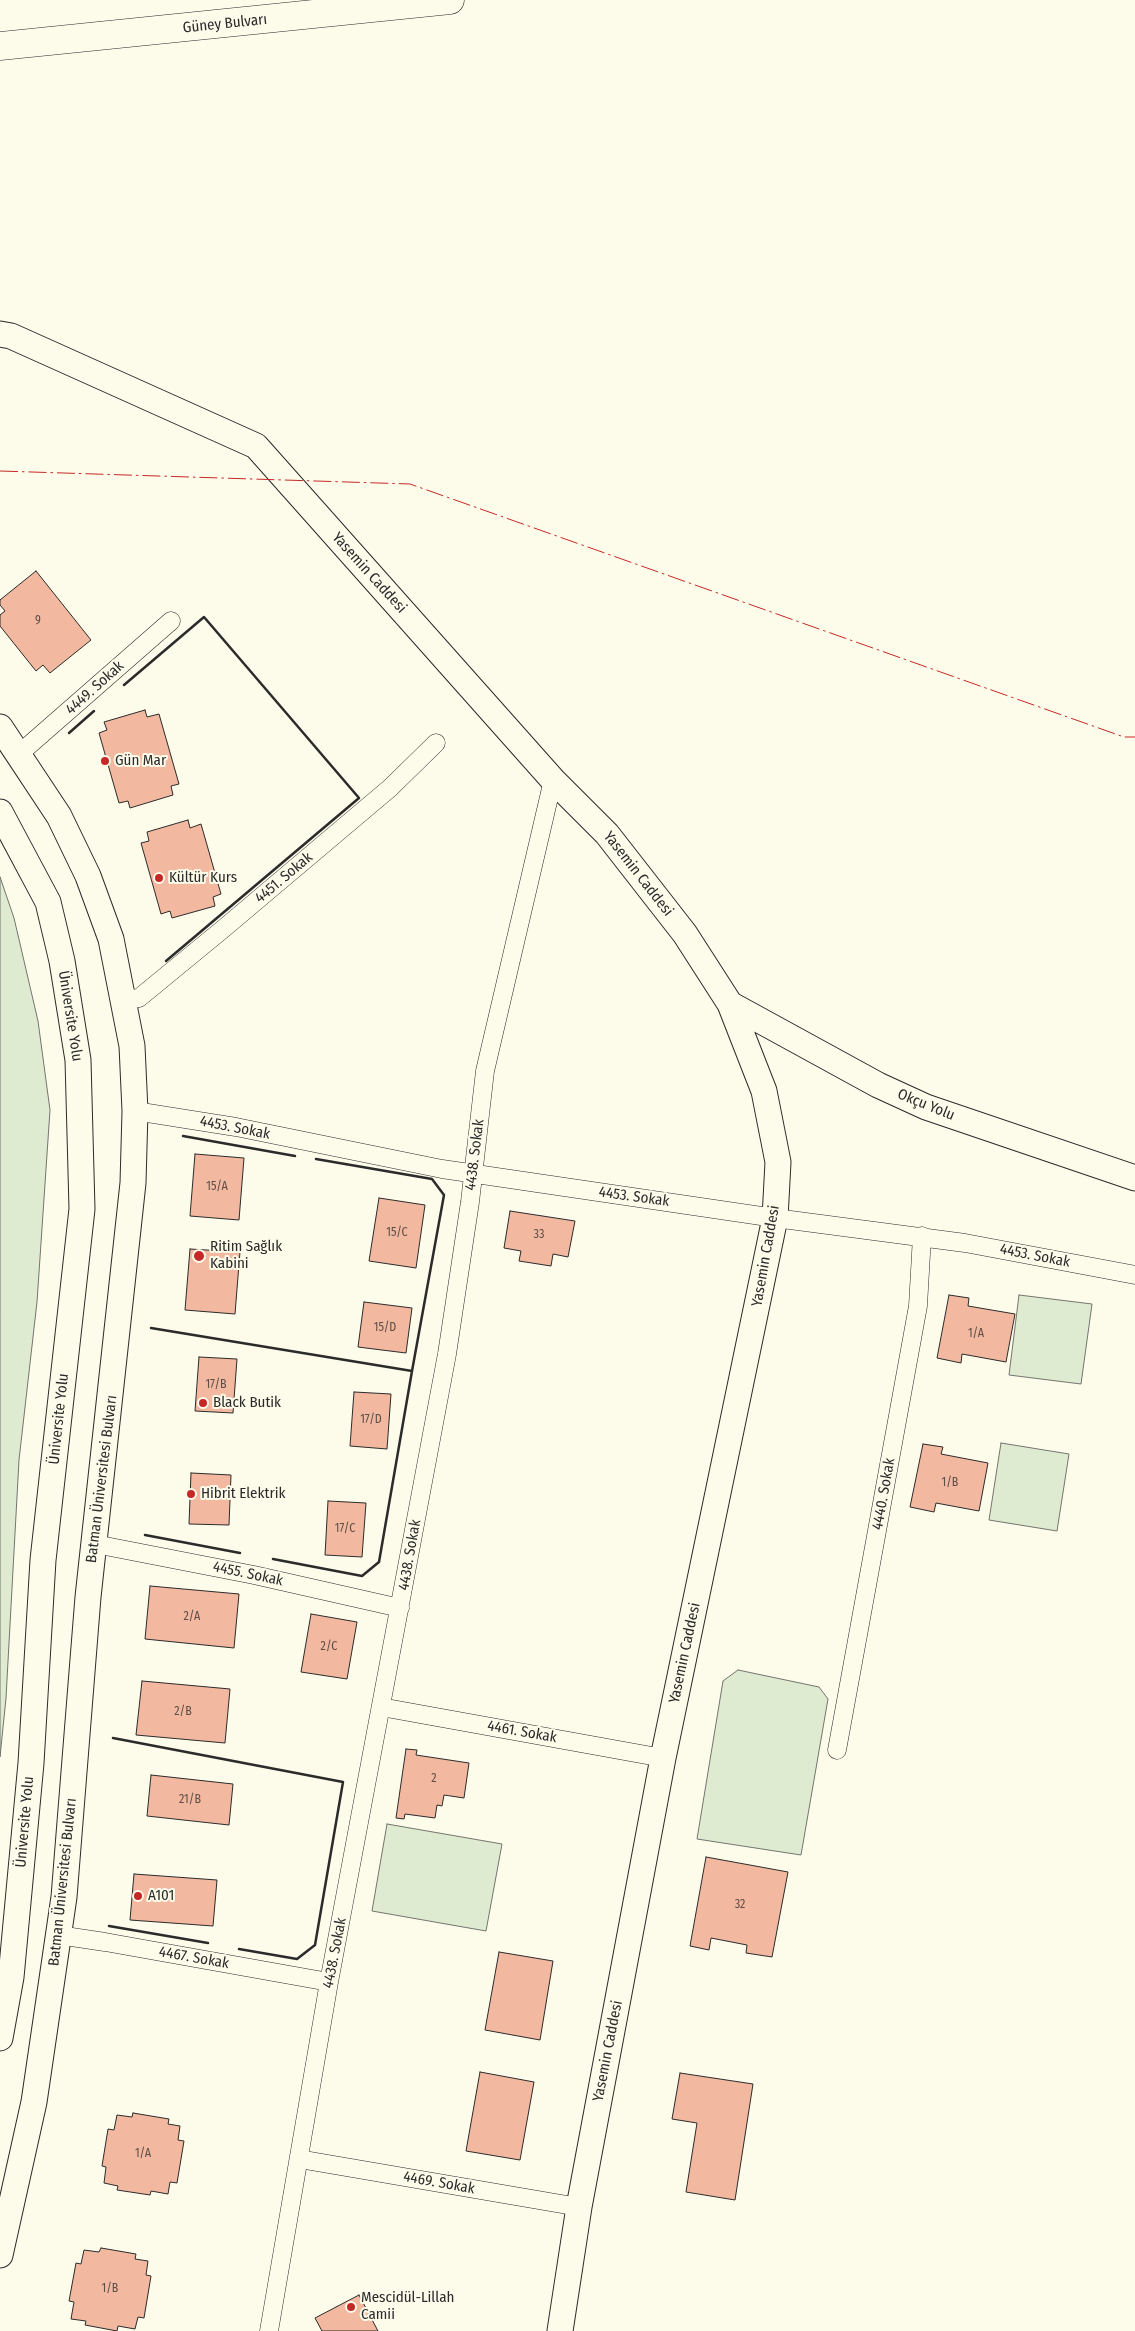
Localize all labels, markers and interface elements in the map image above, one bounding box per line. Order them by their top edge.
street label: Güney Bulvarı [182,11,268,37]
street label: Yasemin Caddesi [328,529,410,617]
house number: 9 [35,614,41,628]
street label: 4449. Sokak [62,657,128,719]
place label: Gün Mar [115,752,166,770]
marker: Gün Mar [99,755,111,767]
street label: Yasemin Caddesi [599,828,677,920]
street label: 4451. Sokak [252,849,316,907]
place label: Kültür Kurs [169,869,237,887]
marker: Kültür Kurs [153,872,165,884]
street label: Üniversite Yolu [54,969,86,1063]
street label: Okçu Yolu [895,1085,957,1125]
street label: 4453. Sokak [198,1112,272,1144]
street label: 4438. Sokak [462,1118,488,1192]
house number: 15/A [206,1180,228,1194]
street label: 4453. Sokak [598,1183,670,1211]
street label: Yasemin Caddesi [748,1204,784,1308]
house number: 15/C [386,1226,408,1240]
house number: 33 [534,1228,544,1242]
place label: Ritim Sağlık Kabini [210,1238,282,1273]
street label: 4453. Sokak [998,1240,1072,1272]
marker: Ritim Sağlık Kabini [192,1249,206,1263]
house number: 15/D [374,1321,396,1335]
house number: 1/A [968,1327,984,1341]
street label: Üniversite Yolu [45,1372,73,1466]
house number: 17/B [205,1378,227,1392]
street label: Batman Üniversitesi Bulvarı [83,1394,121,1564]
place label: Black Butik [213,1394,281,1412]
marker: Black Butik [197,1397,209,1409]
house number: 17/D [360,1413,382,1427]
street label: 4440. Sokak [869,1457,899,1531]
house number: 1/B [942,1476,958,1490]
place label: Hibrit Elektrik [201,1485,285,1503]
marker: Hibrit Elektrik [185,1488,197,1500]
street label: 4438. Sokak [395,1518,425,1592]
house number: 17/C [335,1522,355,1536]
street label: 4455. Sokak [211,1558,285,1590]
street label: Yasemin Caddesi [666,1601,704,1705]
house number: 2/A [184,1610,200,1624]
house number: 2/C [321,1640,337,1654]
house number: 2/B [174,1705,192,1719]
street label: 4461. Sokak [486,1717,558,1747]
house number: 2 [431,1772,437,1786]
street label: Üniversite Yolu [12,1776,38,1868]
house number: 21/B [179,1793,201,1807]
street label: Batman Üniversitesi Bulvarı [45,1797,81,1967]
place label: A101 [148,1887,174,1905]
marker: A101 [132,1890,144,1902]
house number: 32 [735,1898,745,1912]
street label: 4438. Sokak [319,1916,351,1990]
street label: 4467. Sokak [158,1943,230,1973]
street label: Yasemin Caddesi [589,1999,627,2103]
house number: 1/A [135,2147,151,2161]
street label: 4469. Sokak [402,2168,476,2198]
house number: 1/B [102,2282,118,2296]
place label: Mescidül-Lillah Camii [361,2289,454,2324]
marker: Mescidül-Lillah Camii [345,2301,357,2313]

